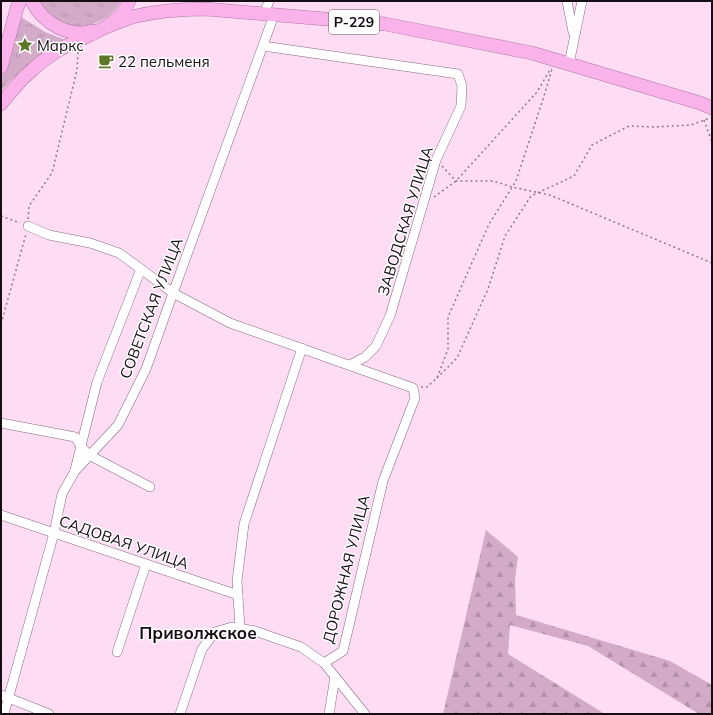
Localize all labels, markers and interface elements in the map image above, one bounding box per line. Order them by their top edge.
road number: Р-229 [329,10,379,34]
place icon: Маркс [16,36,34,54]
place label: Маркс [37,36,84,55]
cafe icon: 22 пельменя [97,52,115,70]
place label: 22 пельменя [118,52,210,71]
street label: ЗАВОДСКАЯ УЛИЦА [373,144,437,298]
street label: СОВЕТСКАЯ УЛИЦА [115,235,187,381]
street label: ДОРОЖНАЯ УЛИЦА [318,493,374,645]
street label: САДОВАЯ УЛИЦА [57,511,191,573]
district label: Приволжское [139,622,257,643]

